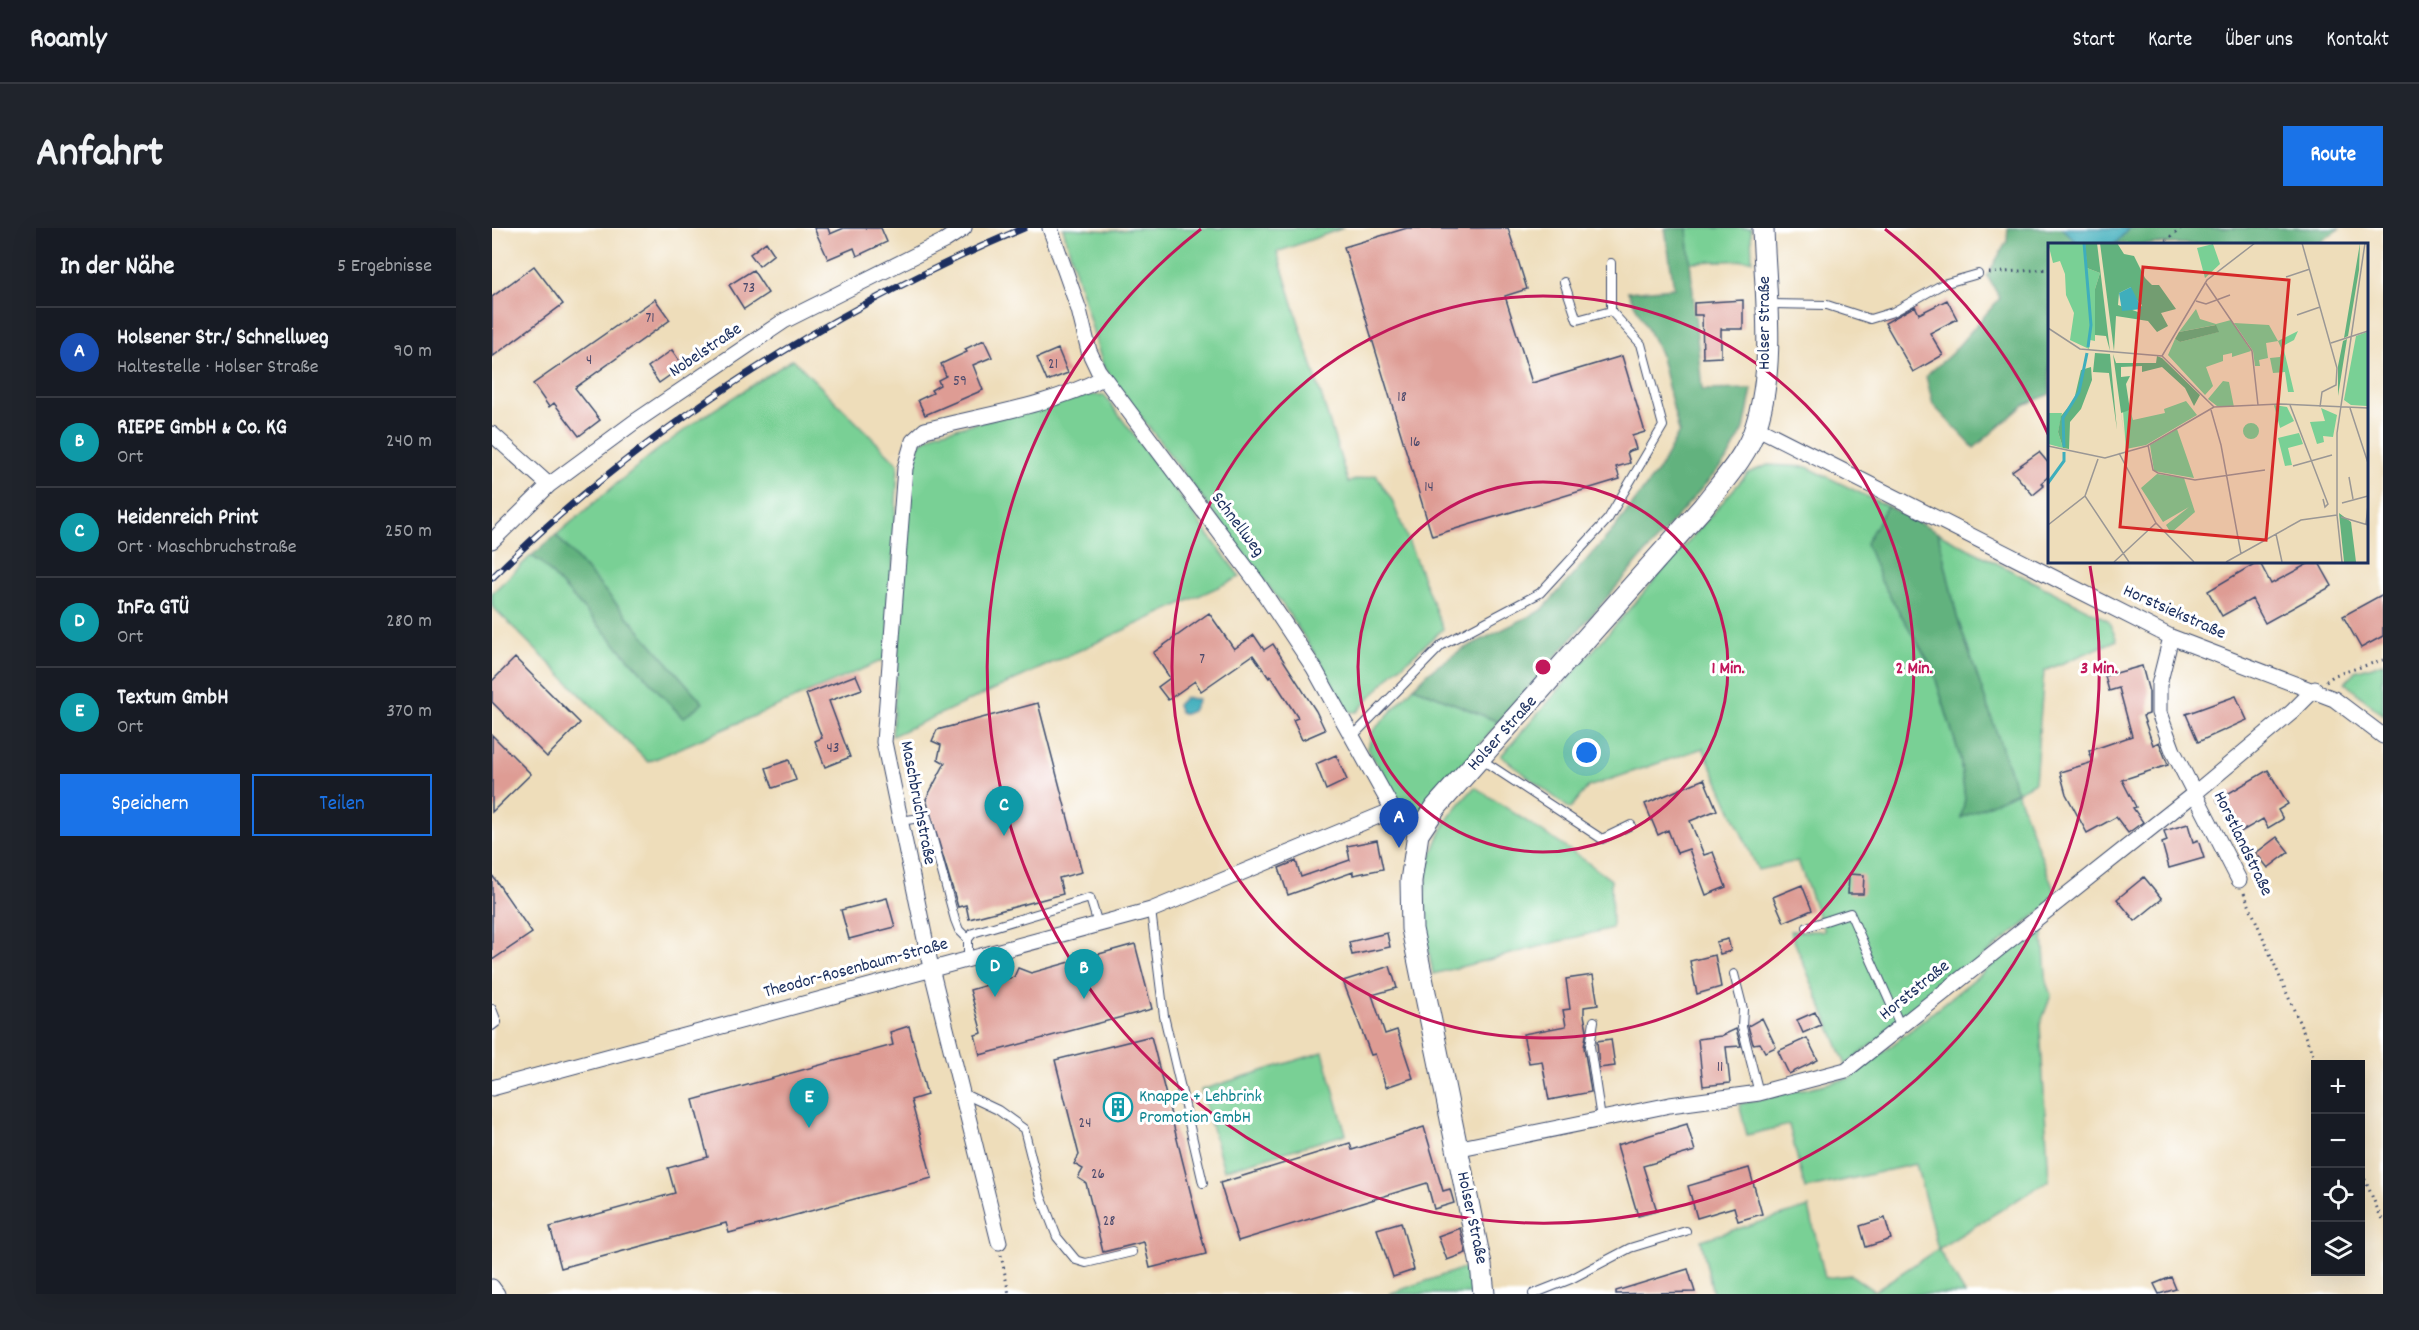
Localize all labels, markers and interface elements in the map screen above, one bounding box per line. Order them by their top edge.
text: Roamly [30,21,106,61]
text: Start [2073,26,2115,56]
text: Karte [2148,26,2192,56]
text: Über uns [2225,26,2293,56]
text: Kontakt [2326,26,2389,56]
text: Anfahrt [36,126,163,186]
button: Route [2283,126,2383,186]
inset map [2048,243,2368,562]
text: In der Nähe [60,249,174,286]
text: 5 Ergebnisse [337,253,432,281]
street label: Holser Straße [1753,276,1778,370]
house number: 73 [743,278,755,300]
house number: 71 [645,308,655,330]
street label: Nobelstraße [665,317,747,384]
text: Holsener Str./ Schnellweg [117,323,329,354]
text: A [74,338,85,366]
text: 90 m [394,338,432,366]
house number: 4 [586,350,592,372]
text: Haltestelle · Holser Straße [117,354,319,382]
house number: 21 [1048,354,1058,376]
house number: 59 [953,371,967,393]
house number: 18 [1397,387,1407,409]
text: RIEPE GmbH & Co. KG [117,413,287,444]
text: B [75,428,84,456]
text: 240 m [386,428,432,456]
house number: 16 [1410,432,1420,454]
text: Ort [117,444,143,472]
house number: 14 [1424,477,1434,499]
street label: Schnellweg [1204,487,1270,563]
text: Heidenreich Print [117,503,258,534]
text: C [75,518,84,546]
text: 250 m [385,518,432,546]
text: Ort · Maschbruchstraße [117,534,297,562]
street label: Horstsiekstraße [2119,579,2229,647]
text: InFa GTÜ [117,593,189,624]
text: D [74,608,85,636]
text: 280 m [386,608,432,636]
text: Ort [117,624,143,652]
house number: 7 [1199,649,1205,671]
centre of rings [1533,657,1553,677]
text: 1 Min. [1711,657,1745,682]
text: 2 Min. [1895,657,1933,682]
text: 3 Min. [2080,657,2118,682]
text: Textum GmbH [117,683,228,714]
street label: Holser Straße [1462,691,1544,777]
text: E [75,698,84,726]
text: 370 m [386,698,432,726]
text: Ort [117,714,143,742]
house number: 43 [827,738,839,760]
your location [1572,738,1601,767]
street label: Maschbruchstraße [893,739,941,867]
button: Speichern [60,774,240,836]
button: Teilen [252,774,432,836]
pin: C [984,786,1024,836]
street label: Horstlandstraße [2206,788,2278,901]
pin: A [1380,798,1418,848]
street label: Theodor-Rosenbaum-Straße [761,932,951,1006]
pin: D [976,948,1014,997]
pin: B [1064,950,1104,999]
street label: Horststraße [1875,955,1956,1027]
house number: 11 [1717,1057,1723,1079]
map controls [2311,1060,2365,1276]
button: + [2311,1060,2365,1114]
pin: E [790,1078,828,1128]
place label: Knappe + Lehbrink Promotion GmbH [1139,1085,1262,1131]
building icon: Knappe + Lehbrink Promotion GmbH [1102,1091,1134,1123]
house number: 24 [1079,1113,1091,1135]
button: − [2311,1114,2365,1168]
house number: 26 [1091,1164,1105,1186]
button: locate [2311,1168,2365,1222]
street label: Holser Straße [1449,1169,1493,1267]
house number: 28 [1103,1211,1115,1233]
button: layers [2311,1222,2365,1276]

